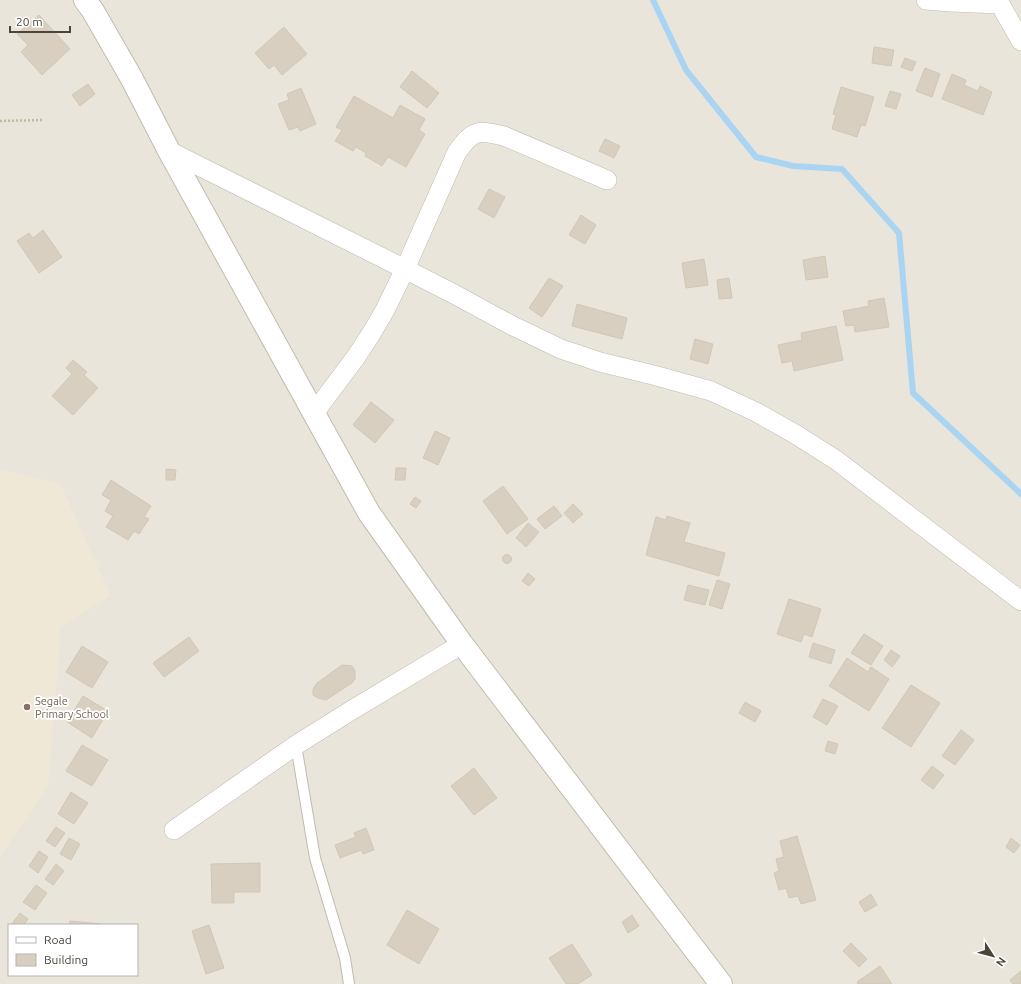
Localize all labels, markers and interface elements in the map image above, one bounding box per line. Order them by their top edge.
scale bar [10,8,70,34]
text: 20 m [16,15,43,28]
place label: Segale Primary School [35,695,109,720]
marker: Segale Primary School [22,702,32,712]
legend [8,924,138,976]
text: Road [44,933,72,946]
north arrow [973,936,1013,976]
text: Building [44,953,88,966]
text: N [994,955,1008,969]

